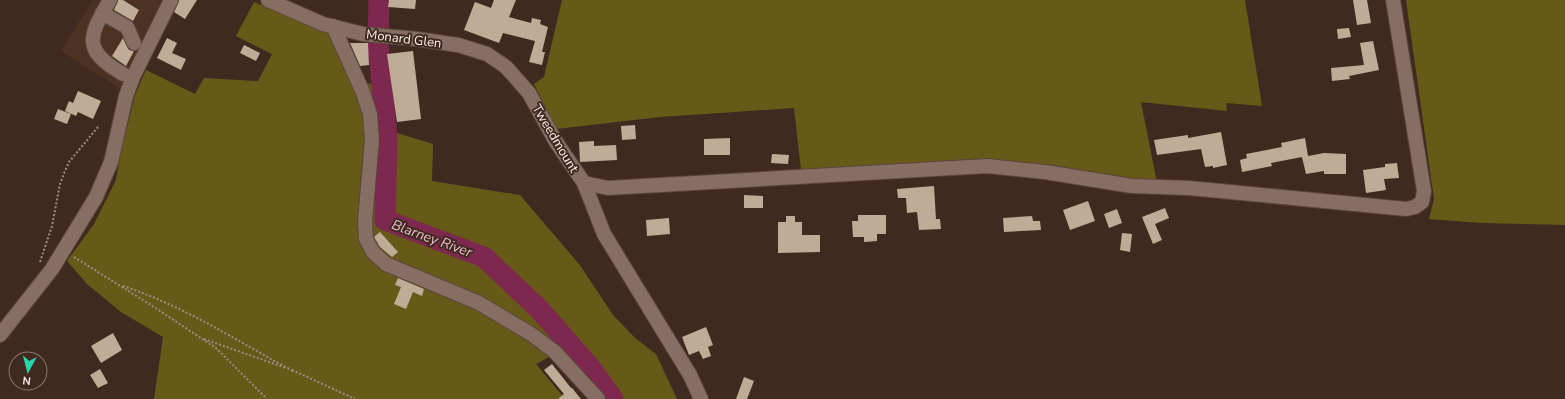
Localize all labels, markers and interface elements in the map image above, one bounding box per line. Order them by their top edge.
street label: Monard Glen [365,25,443,53]
street label: Tweedmount [528,101,583,176]
water label: Blarney River [389,215,476,262]
north arrow [8,351,48,391]
text: N [22,372,32,388]

